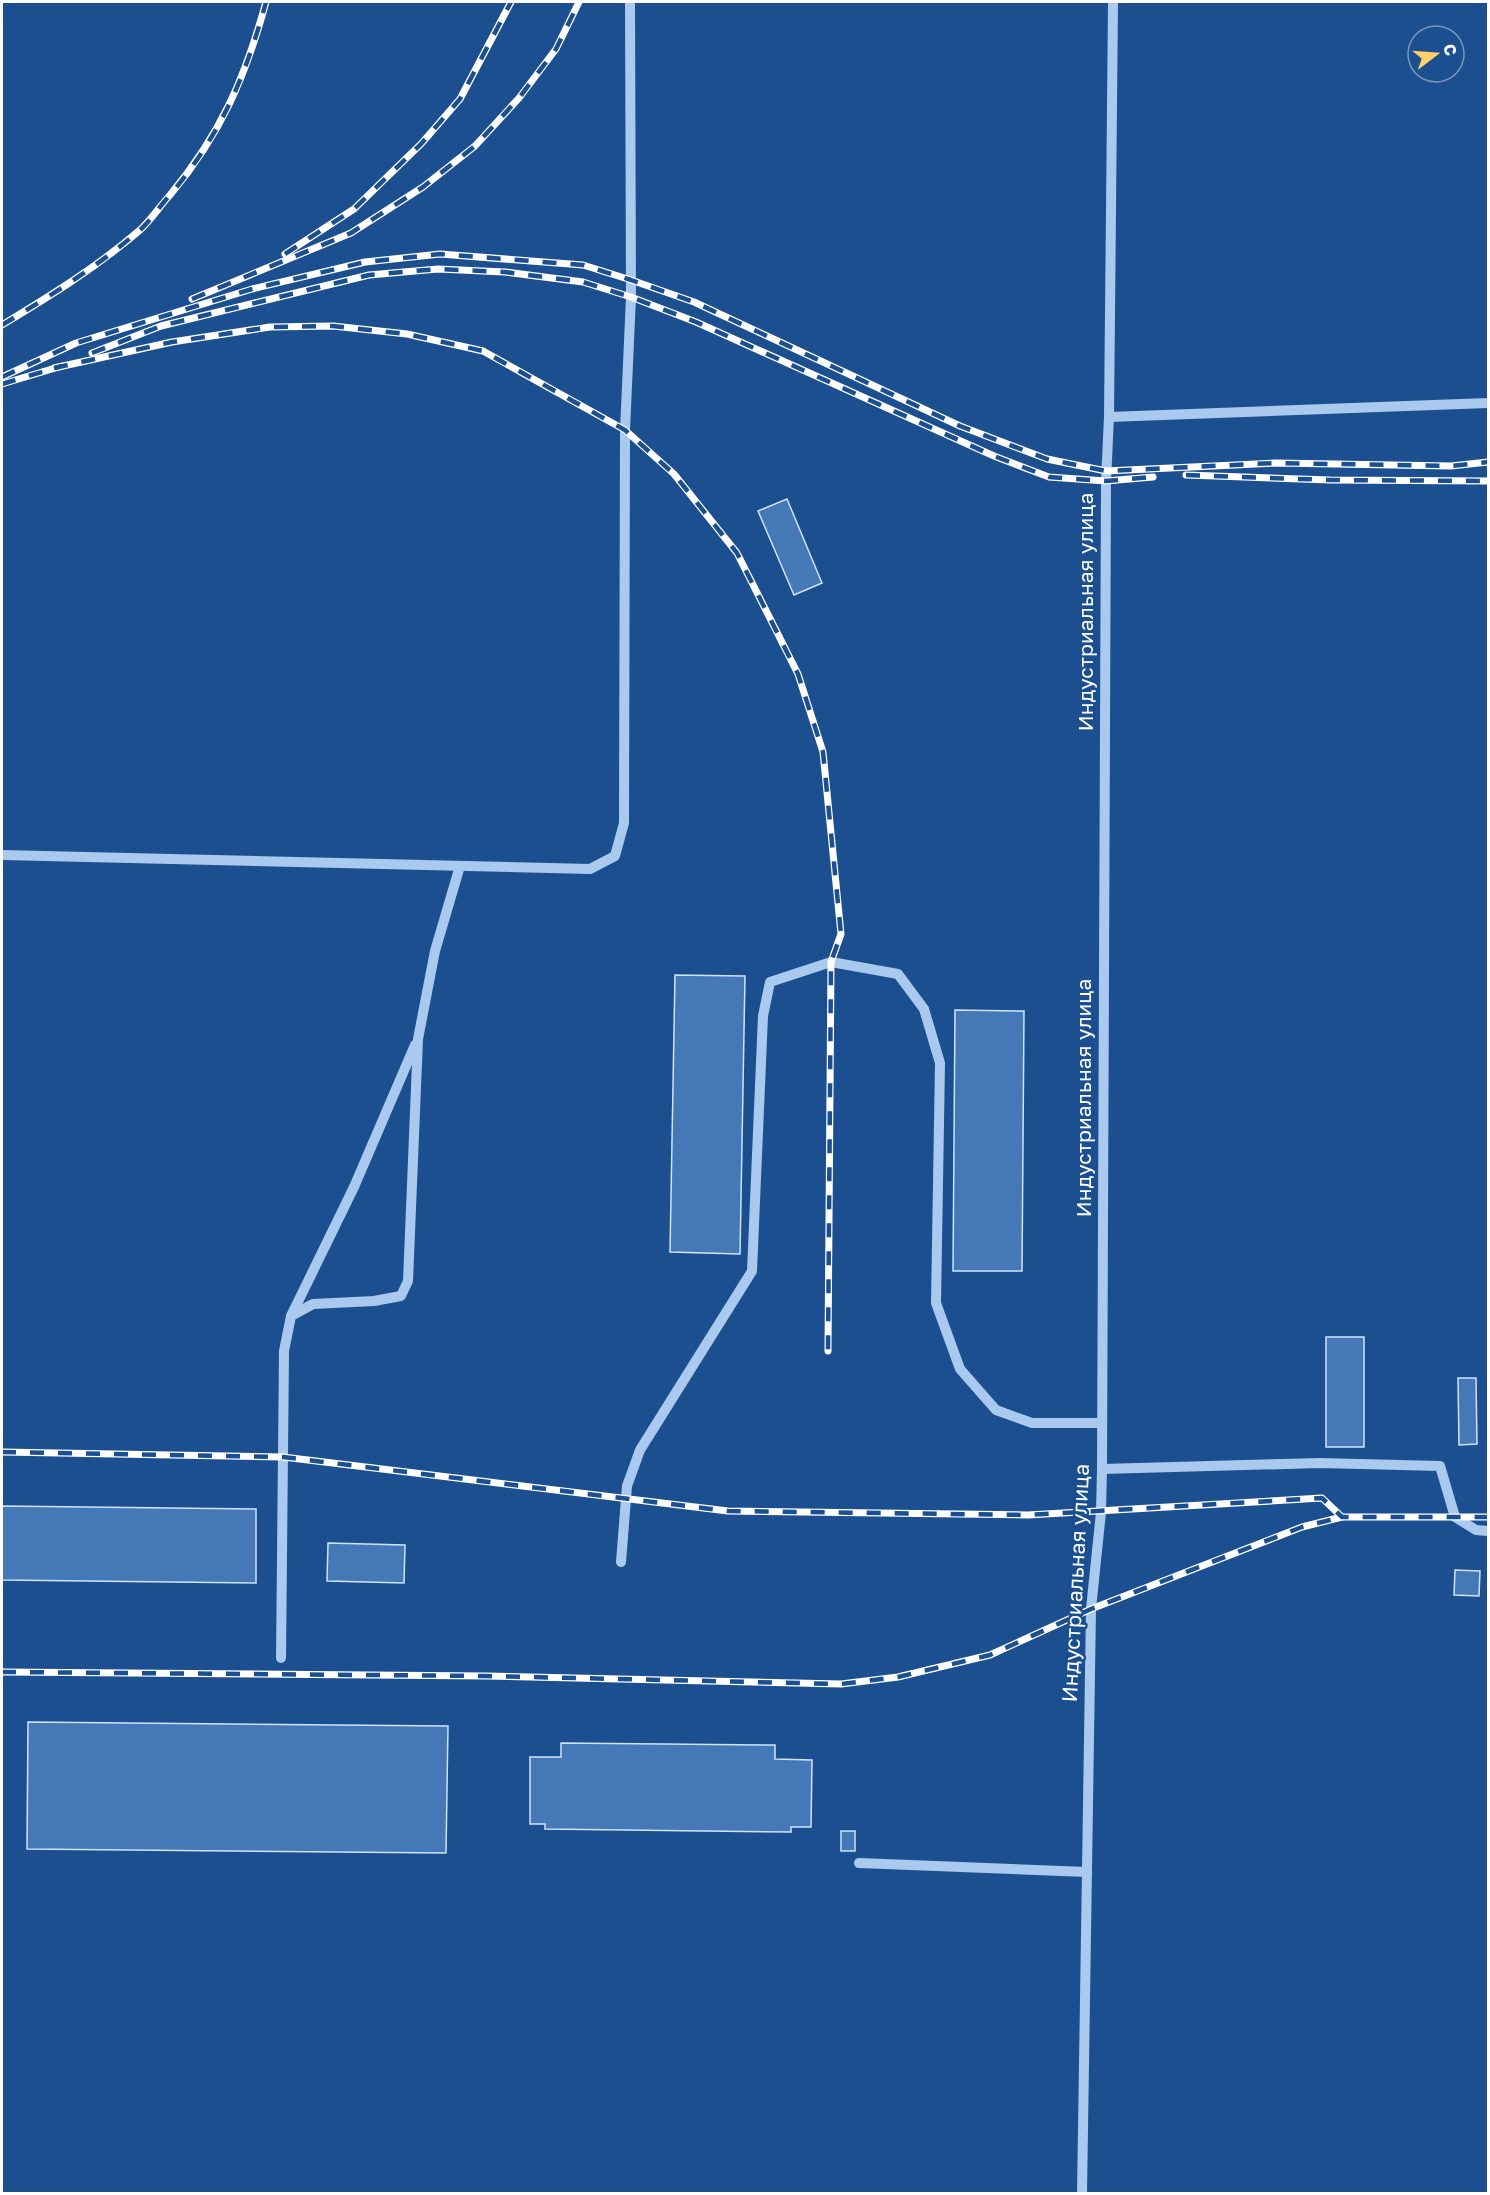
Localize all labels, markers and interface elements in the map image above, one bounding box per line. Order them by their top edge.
north arrow [1406,24,1466,84]
text: С [1439,41,1462,58]
street label: Индустриальная улица [1072,493,1098,731]
street label: Индустриальная улица [1070,979,1096,1217]
street label: Индустриальная улица [1056,1463,1094,1703]

